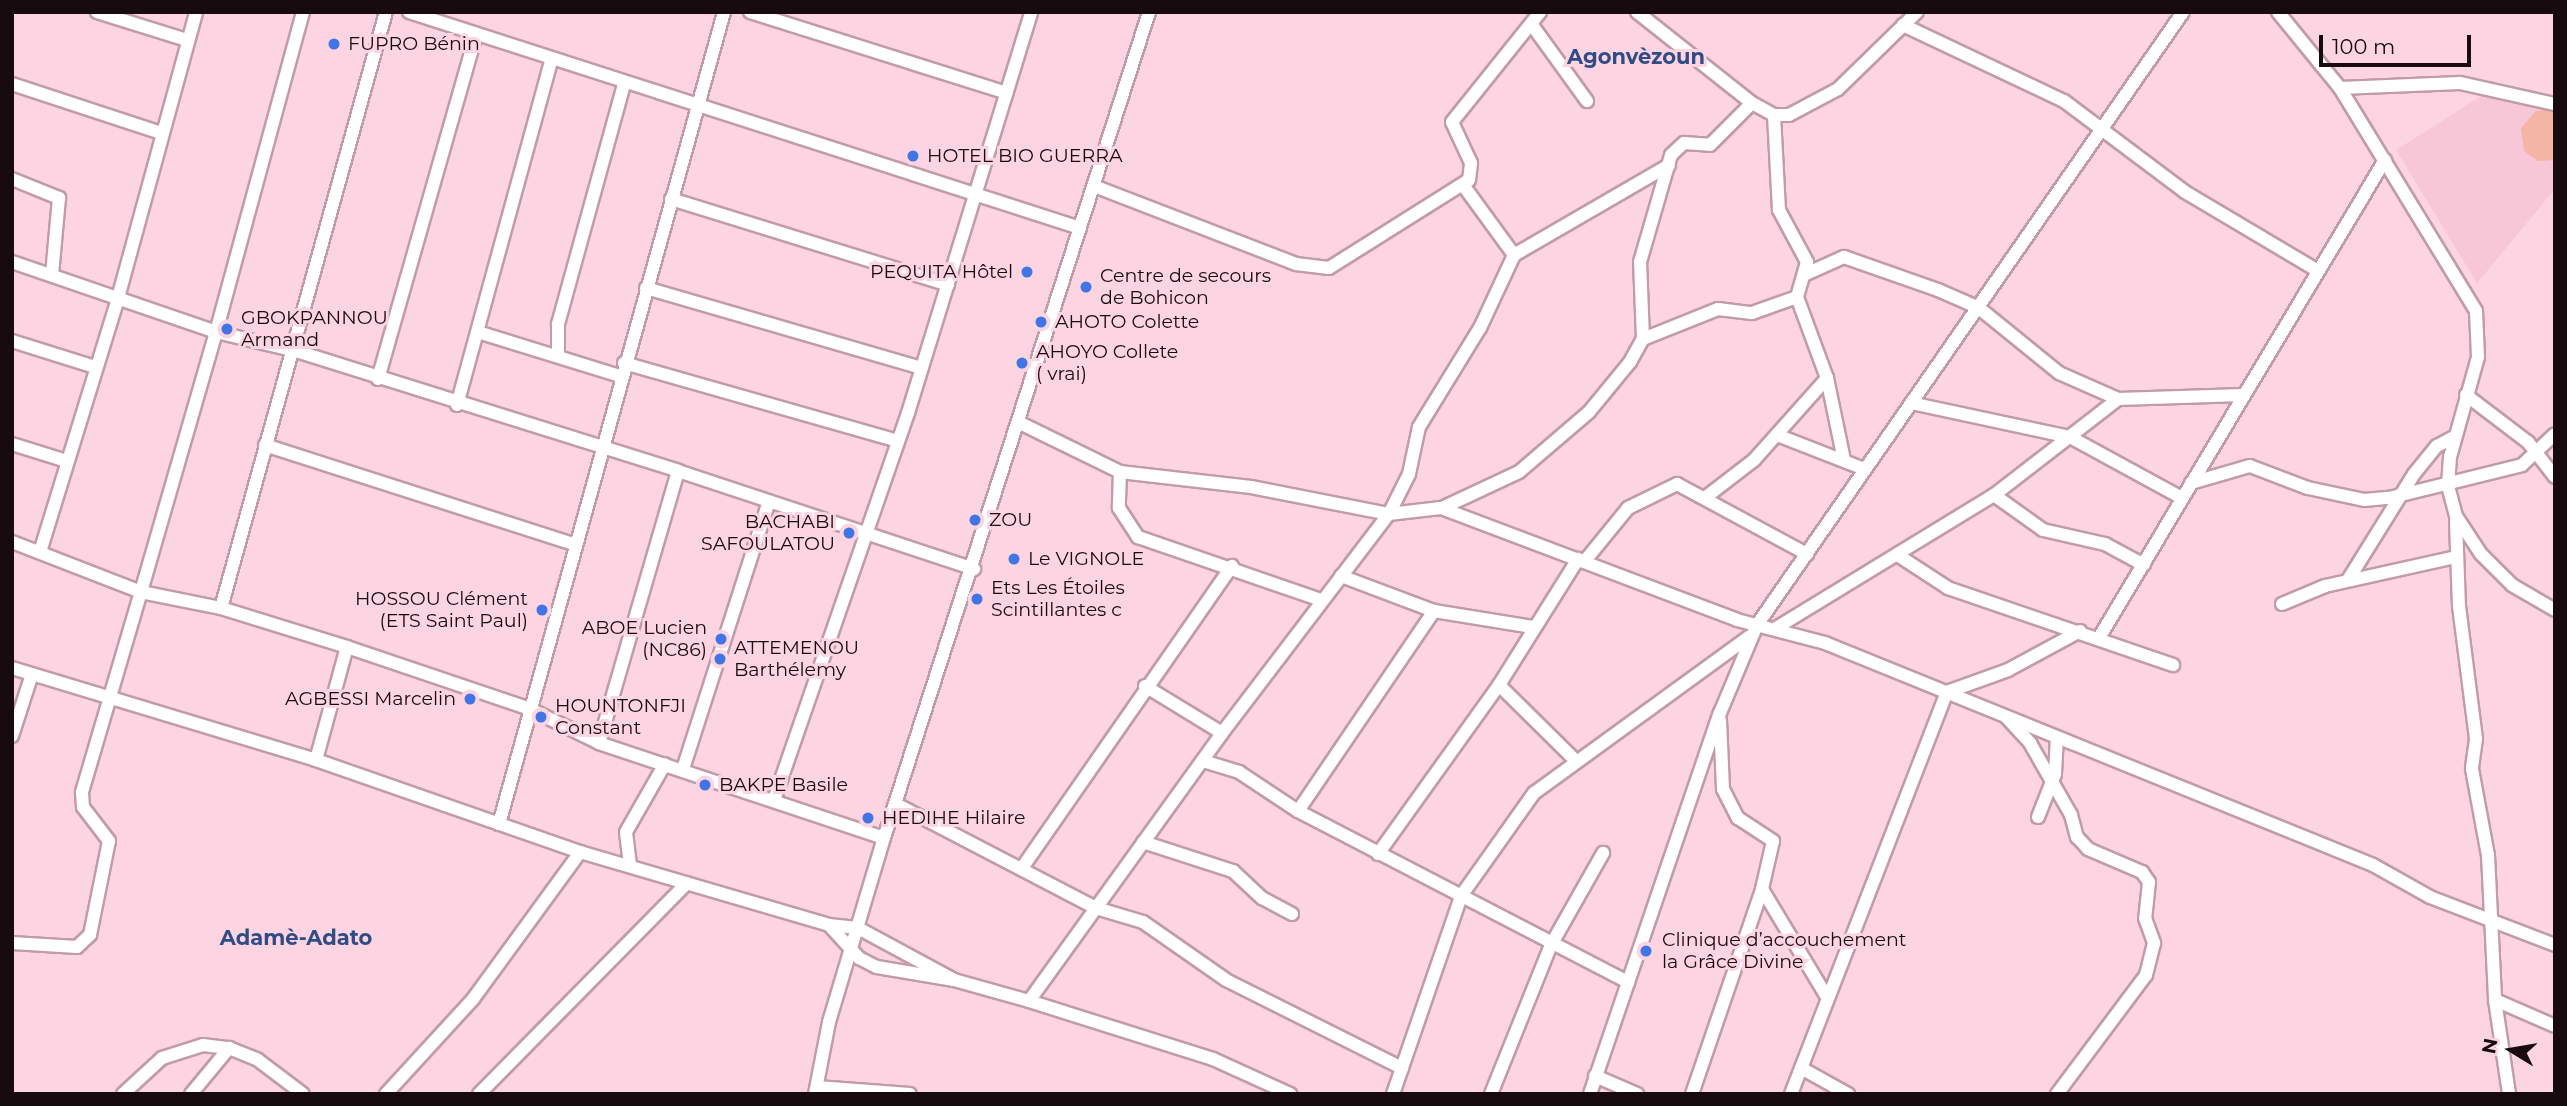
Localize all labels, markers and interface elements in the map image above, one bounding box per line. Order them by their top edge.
scale bar [2322,21,2474,65]
place label: FUPRO Bénin [348,33,480,55]
text: 100 m [2332,34,2395,59]
marker: FUPRO Bénin [326,36,342,52]
district label: Agonvèzoun [1567,44,1705,70]
place label: HOTEL BIO GUERRA [927,145,1123,167]
marker: HOTEL BIO GUERRA [905,148,921,164]
place label: PEQUITA Hôtel [870,261,1013,283]
marker: PEQUITA Hôtel [1019,264,1035,280]
place label: Centre de secours de Bohicon [1100,265,1271,309]
marker: Centre de secours de Bohicon [1078,279,1094,295]
place label: GBOKPANNOU Armand [241,307,388,351]
place label: AHOTO Colette [1055,311,1199,333]
marker: AHOTO Colette [1033,314,1049,330]
marker: GBOKPANNOU Armand [219,321,235,337]
place label: AHOYO Collete ( vrai) [1036,341,1178,385]
marker: AHOYO Collete ( vrai) [1014,355,1030,371]
place label: ZOU [989,509,1032,531]
place label: BACHABI SAFOULATOU [701,511,835,555]
marker: ZOU [967,512,983,528]
marker: BACHABI SAFOULATOU [841,525,857,541]
place label: Le VIGNOLE [1028,548,1144,570]
marker: Le VIGNOLE [1006,551,1022,567]
place label: Ets Les Étoiles Scintillantes c [991,577,1125,621]
place label: HOSSOU Clément (ETS Saint Paul) [355,588,528,632]
marker: Ets Les Étoiles Scintillantes c [969,591,985,607]
marker: HOSSOU Clément (ETS Saint Paul) [534,602,550,618]
place label: ABOE Lucien (NC86) [582,617,707,661]
marker: ABOE Lucien (NC86) [713,631,729,647]
place label: ATTEMENOU Barthélemy [734,637,859,681]
marker: ATTEMENOU Barthélemy [712,651,728,667]
place label: AGBESSI Marcelin [285,688,456,710]
marker: AGBESSI Marcelin [462,691,478,707]
place label: HOUNTONFJI Constant [555,695,686,739]
marker: HOUNTONFJI Constant [533,709,549,725]
place label: BAKPE Basile [719,774,848,796]
marker: BAKPE Basile [697,777,713,793]
place label: HEDIHE Hilaire [882,807,1026,829]
marker: HEDIHE Hilaire [860,810,876,826]
district label: Adamè-Adato [220,925,372,951]
place label: Clinique d’accouchement la Grâce Divine [1662,929,1906,973]
marker: Clinique d’accouchement la Grâce Divine [1636,941,1656,961]
north arrow [2476,1015,2546,1085]
text: N [2477,1036,2503,1056]

